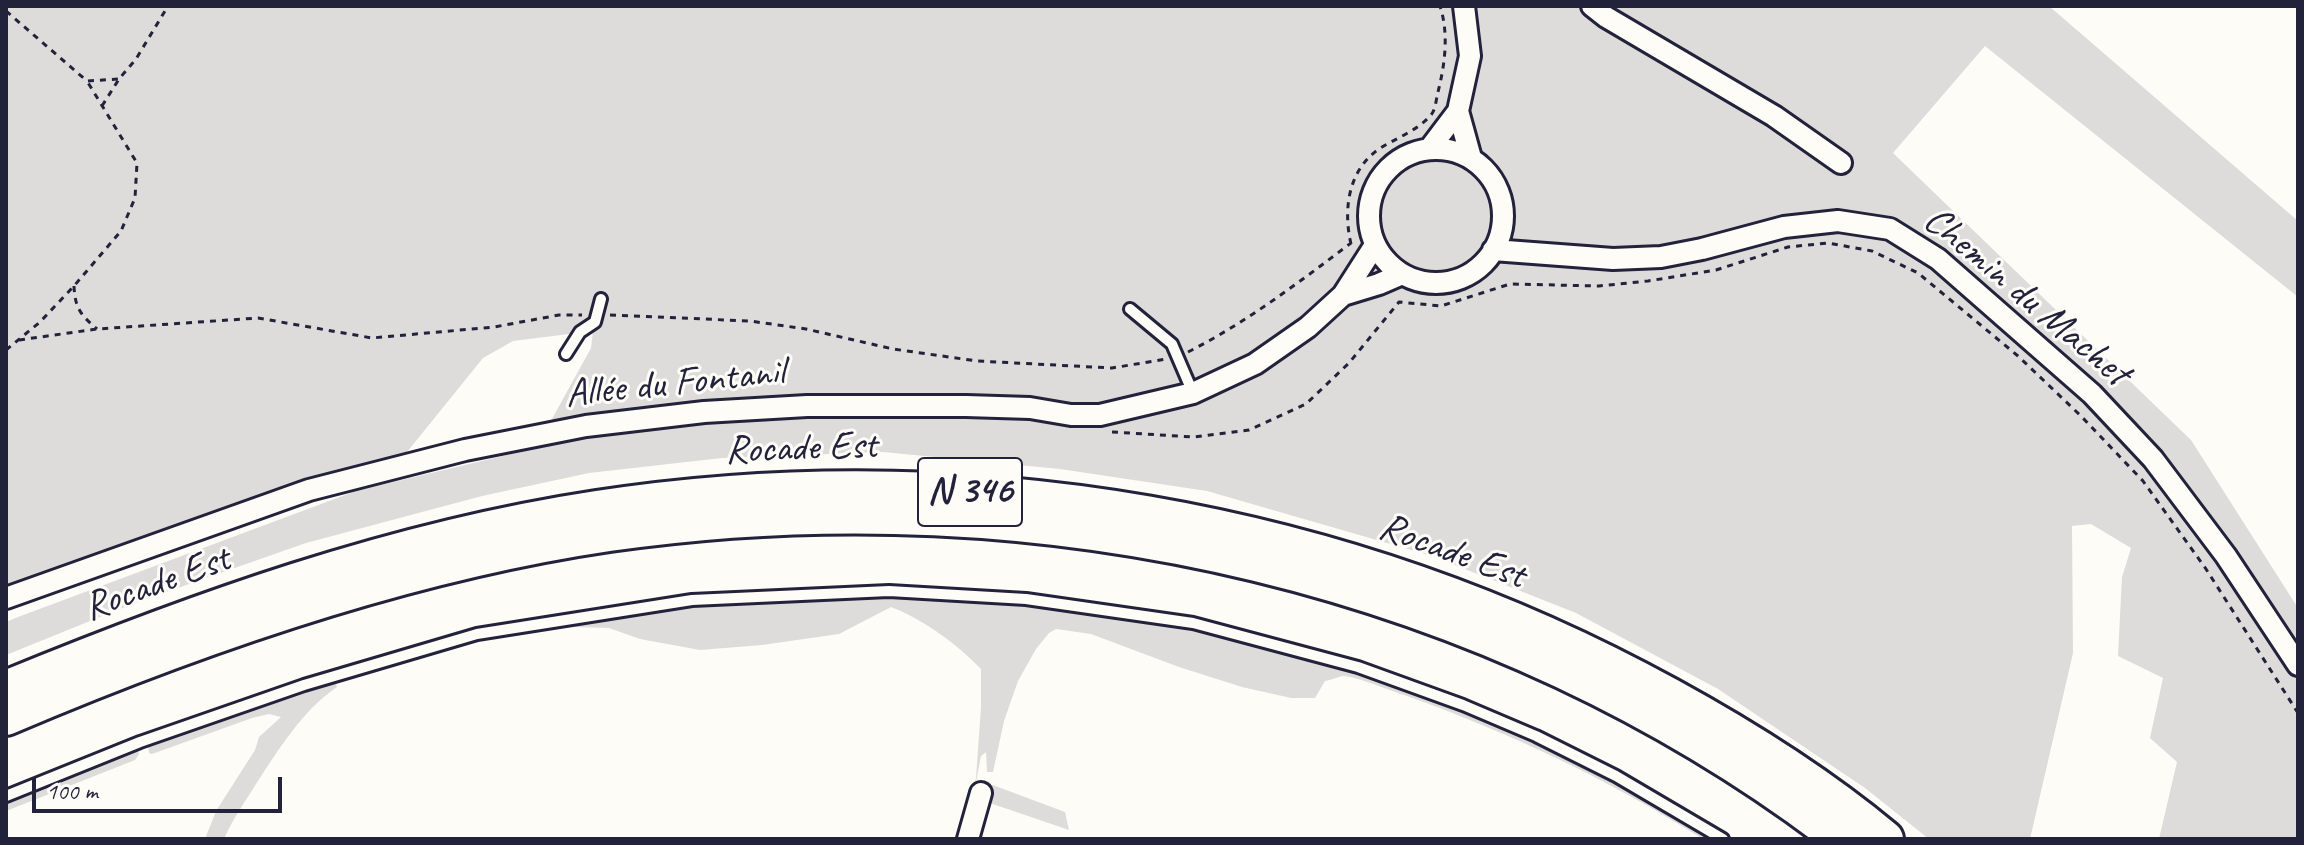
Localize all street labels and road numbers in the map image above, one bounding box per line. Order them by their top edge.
street label: Chemin du Machet [1913,197,2139,397]
street label: Allée du Fontanil [563,349,787,419]
street label: Rocade Est [724,422,878,476]
road number: N 346 [918,458,1022,526]
street label: Rocade Est [1372,503,1532,601]
street label: Rocade Est [77,535,237,633]

